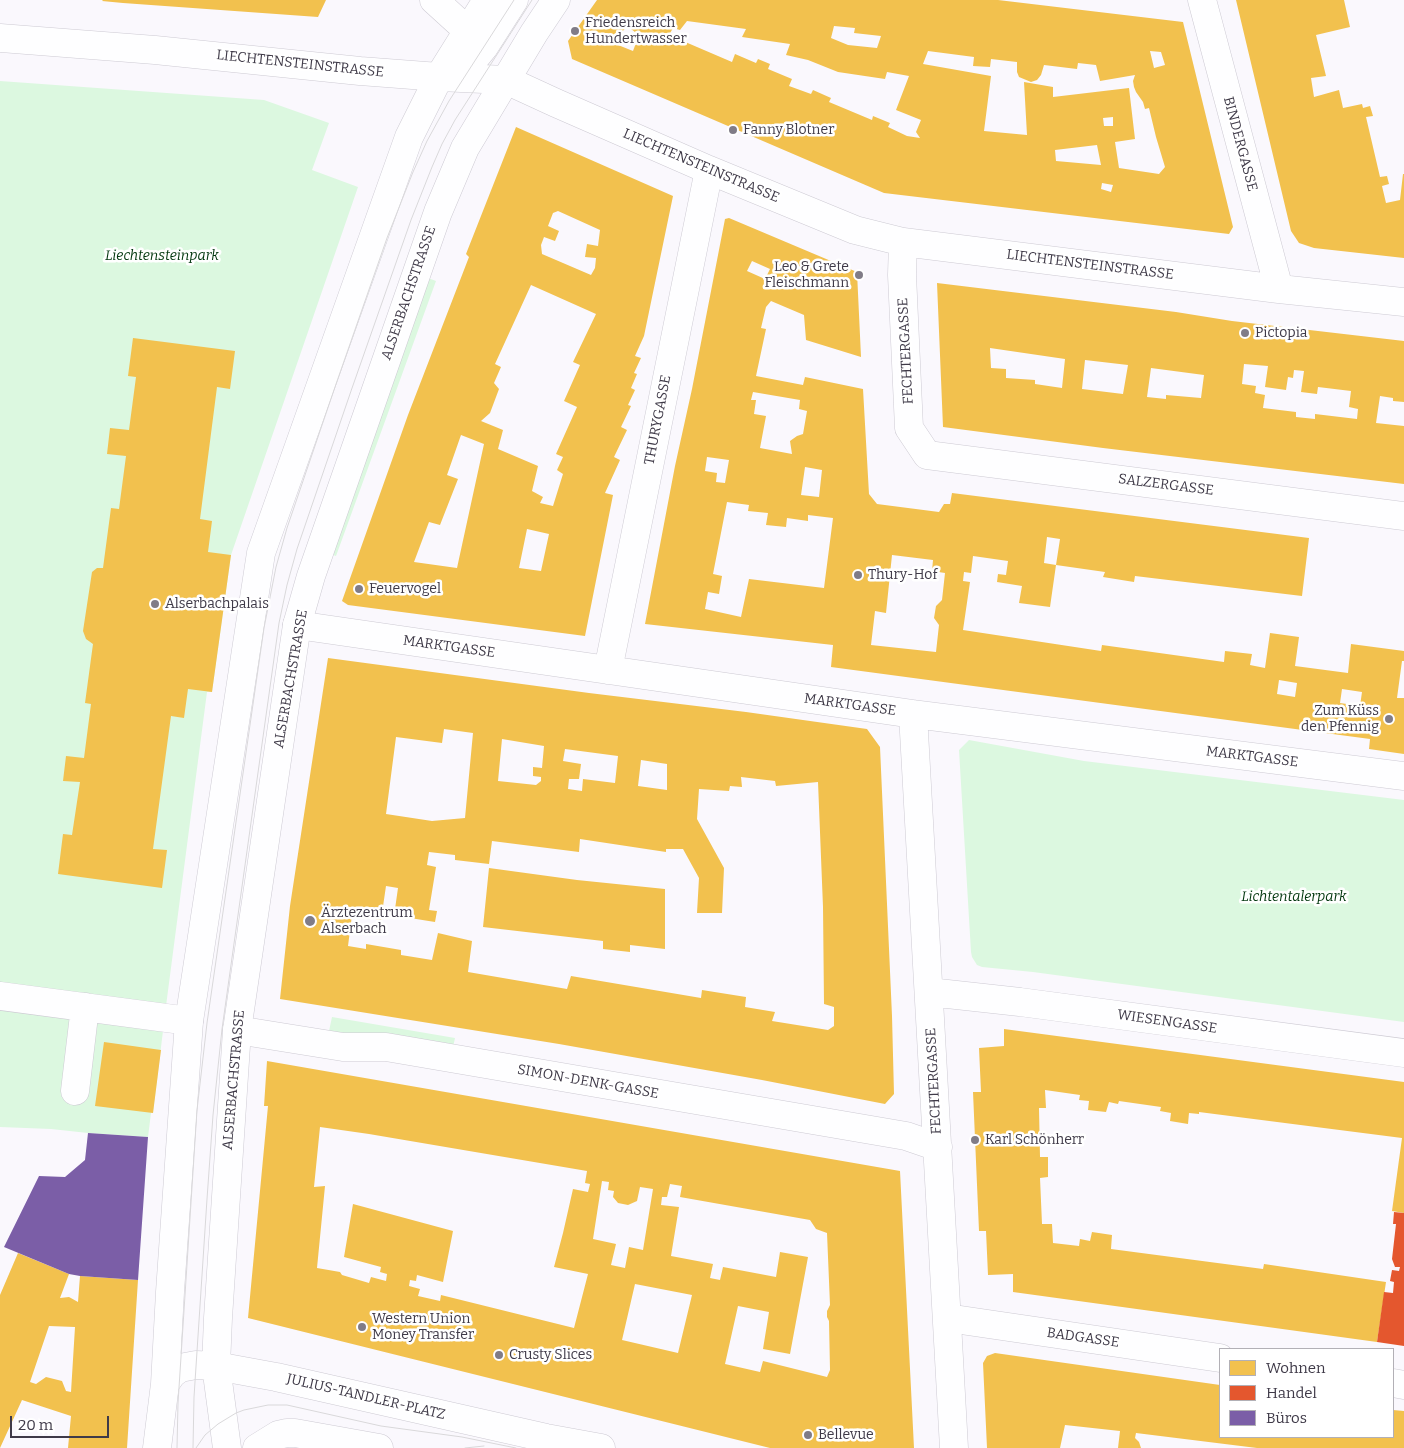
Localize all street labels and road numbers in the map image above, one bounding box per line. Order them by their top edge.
street label: LIECHTENSTEINSTRASSE [215,47,385,81]
street label: BINDERGASSE [1219,95,1261,193]
street label: LIECHTENSTEINSTRASSE [620,125,782,207]
street label: ALSERBACHSTRASSE [378,224,440,362]
street label: LIECHTENSTEINSTRASSE [1005,246,1175,284]
street label: FECHTERGASSE [895,297,917,405]
street label: THURYGASSE [641,374,675,466]
street label: SALZERGASSE [1117,471,1215,499]
street label: ALSERBACHSTRASSE [271,608,311,750]
street label: MARKTGASSE [402,632,496,662]
street label: MARKTGASSE [803,690,897,720]
street label: MARKTGASSE [1205,743,1299,771]
street label: WIESENGASSE [1116,1007,1218,1037]
street label: ALSERBACHSTRASSE [220,1009,248,1151]
street label: FECHTERGASSE [923,1027,945,1135]
street label: SIMON-DENK-GASSE [516,1061,660,1103]
street label: BADGASSE [1046,1325,1120,1351]
street label: JULIUS-TANDLER-PLATZ [285,1371,447,1423]

